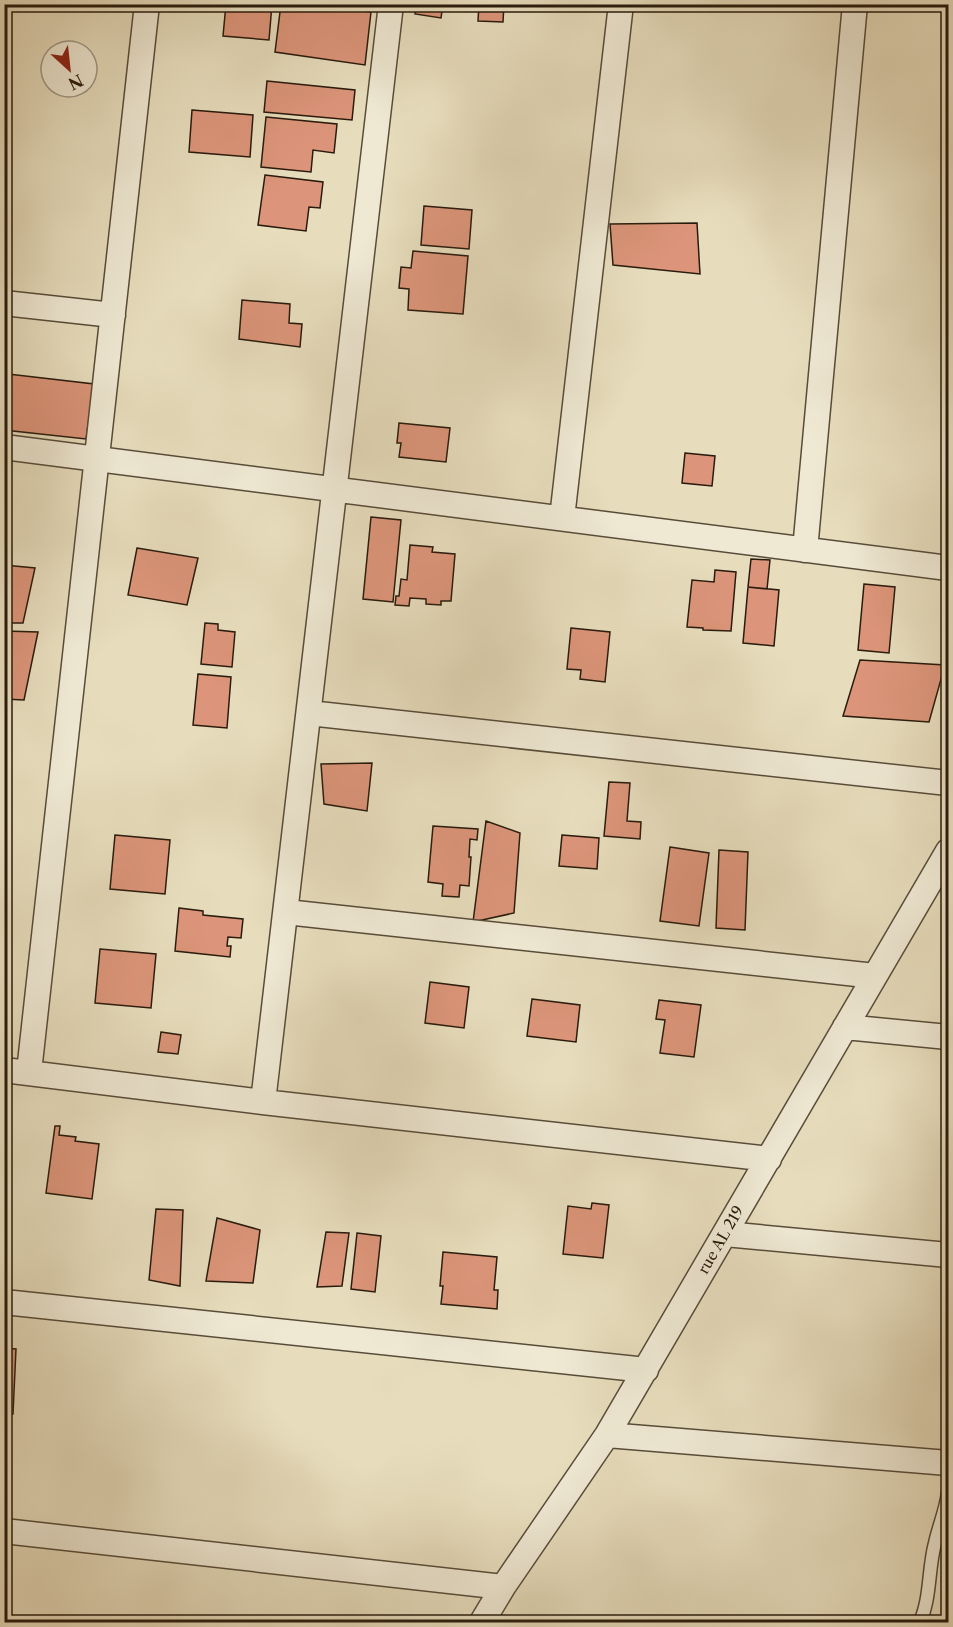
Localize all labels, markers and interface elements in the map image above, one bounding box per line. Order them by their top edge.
north arrow [39,39,99,99]
text: N [65,70,87,94]
street label: rue AL 219 [693,1202,748,1277]

